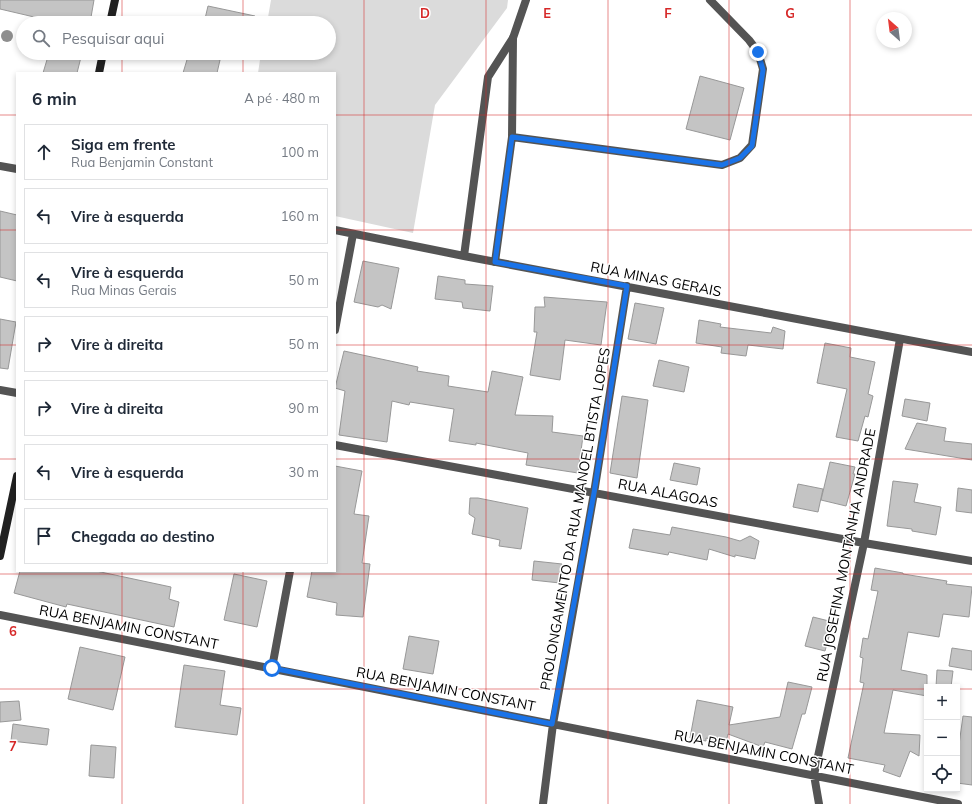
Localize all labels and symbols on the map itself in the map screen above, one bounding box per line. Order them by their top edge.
text: D [420,5,430,21]
text: E [543,5,551,21]
text: F [664,5,672,21]
text: G [785,5,795,21]
north arrow [876,12,912,48]
route end [749,43,767,61]
street label: RUA MINAS GERAIS [589,257,723,301]
street label: PROLONGAMENTO DA RUA MANOEL BTISTA LOPES [536,346,614,692]
street label: RUA JOSEFINA MONTANHA ANDRADE [813,427,879,683]
street label: RUA ALAGOAS [617,474,720,512]
street label: RUA BENJAMIN CONSTANT [38,601,221,653]
text: 6 [9,623,17,639]
route start [263,659,281,677]
street label: RUA BENJAMIN CONSTANT [355,663,538,715]
street label: RUA BENJAMIN CONSTANT [673,726,856,778]
text: 7 [9,738,17,754]

